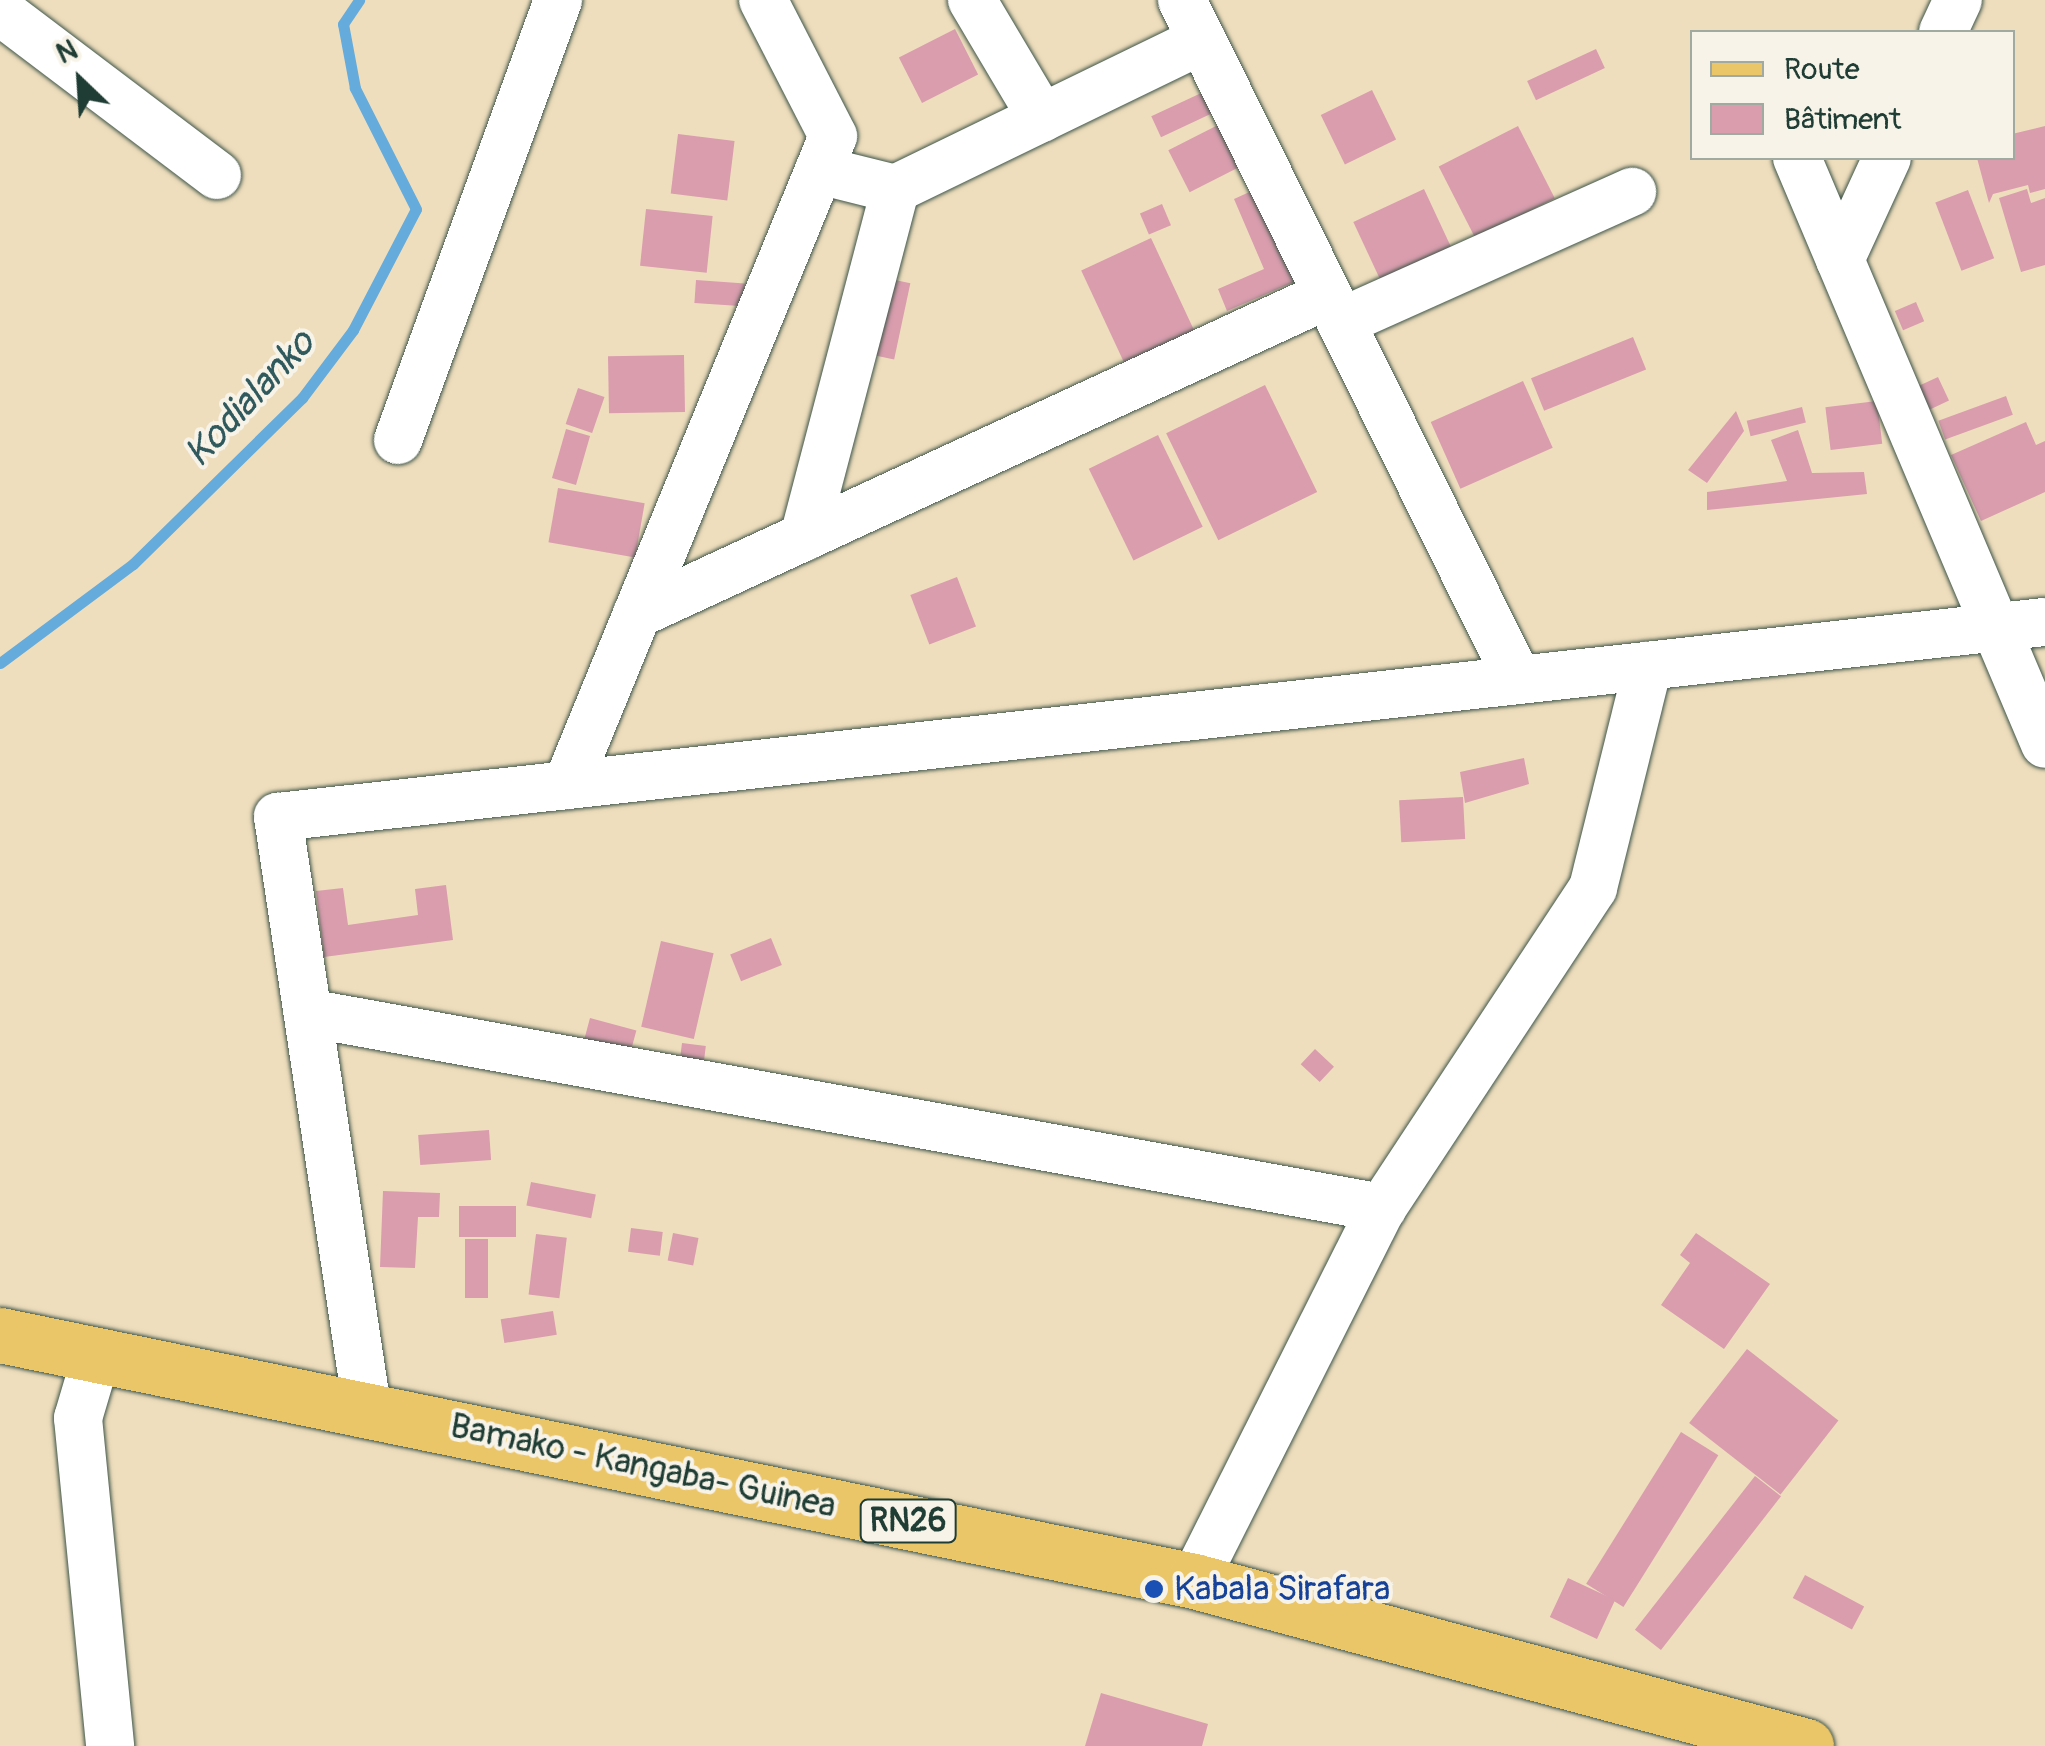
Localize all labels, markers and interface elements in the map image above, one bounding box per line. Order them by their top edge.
north arrow [30,30,130,130]
legend [1690,30,2015,160]
text: N [51,32,83,72]
text: Route [1784,51,1859,88]
text: Bâtiment [1784,101,1901,138]
water label: Kodialanko [175,321,325,477]
street label: Bamako - Kangaba- Guinea [446,1405,840,1527]
road number: RN26 [858,1494,958,1548]
place label: Kabala Sirafara [1174,1568,1390,1610]
marker: Kabala Sirafara [1143,1578,1165,1600]

